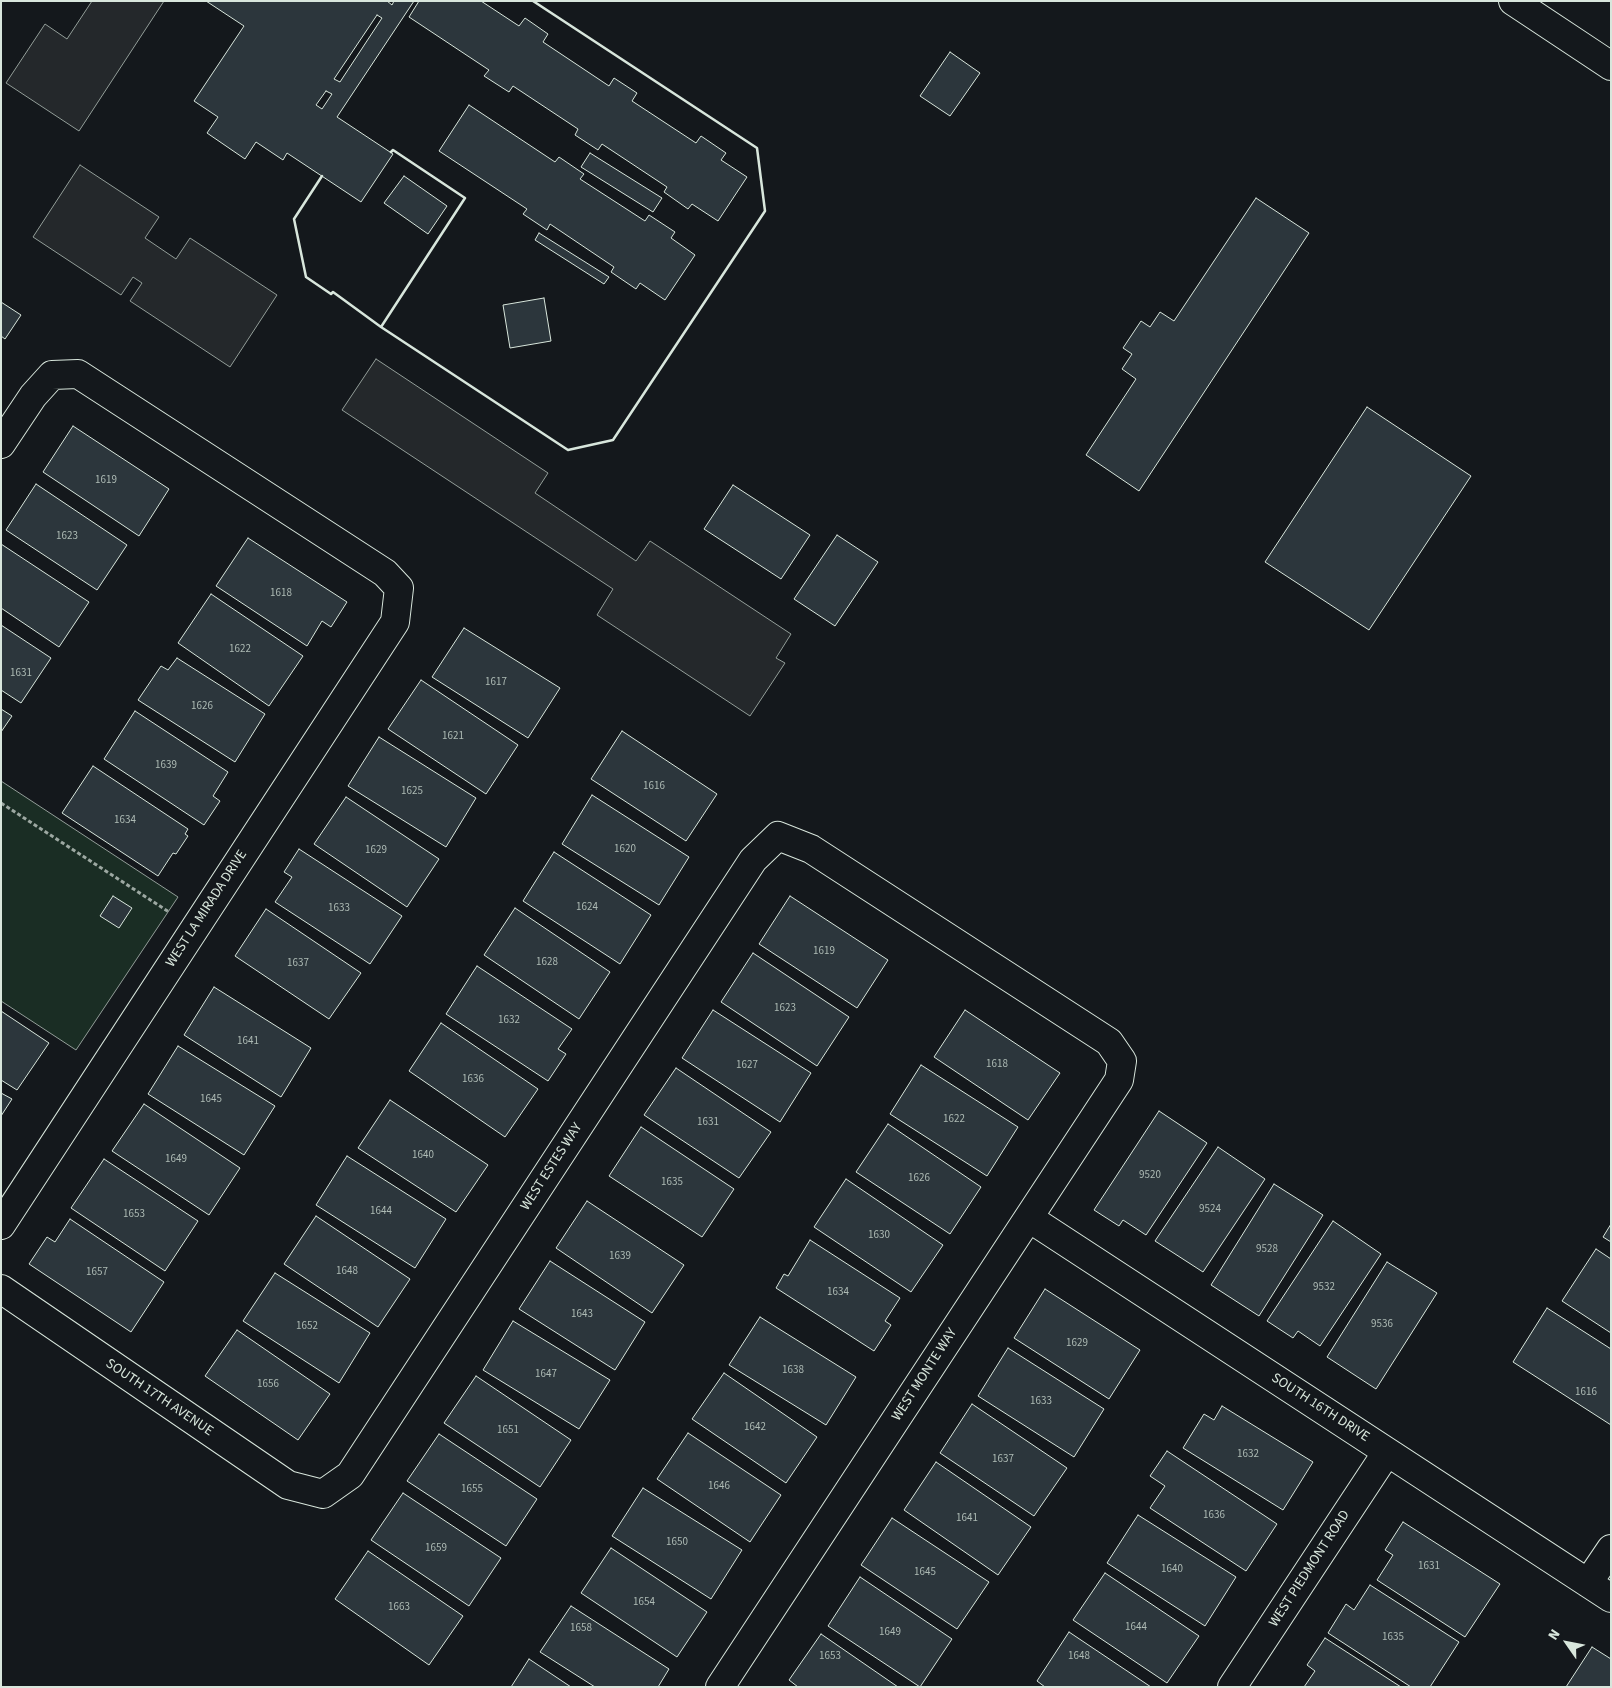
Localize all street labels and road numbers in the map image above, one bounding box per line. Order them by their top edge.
street label: WEST LA MIRADA DRIVE [163,847,251,971]
street label: WEST ESTES WAY [518,1120,586,1214]
street label: WEST MONTE WAY [889,1325,961,1425]
street label: SOUTH 17TH AVENUE [102,1356,216,1440]
street label: SOUTH 16TH DRIVE [1268,1370,1372,1446]
street label: WEST PIEDMONT ROAD [1266,1508,1354,1630]

